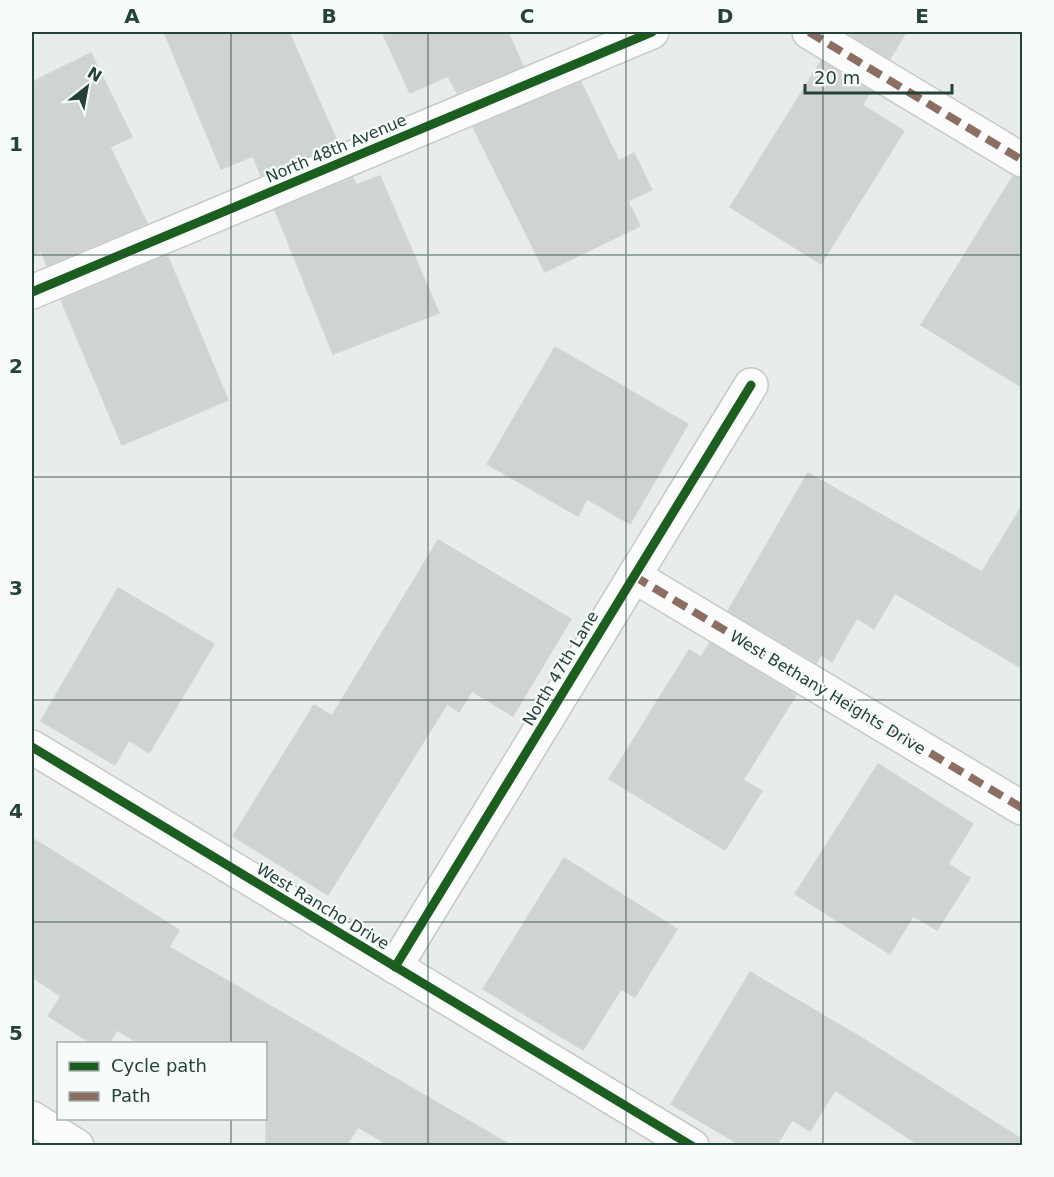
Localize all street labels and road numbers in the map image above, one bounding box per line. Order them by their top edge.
street label: North 48th Avenue [263,110,409,187]
street label: North 47th Lane [519,607,602,729]
street label: West Bethany Heights Drive [726,626,929,759]
street label: West Rancho Drive [253,859,393,954]

